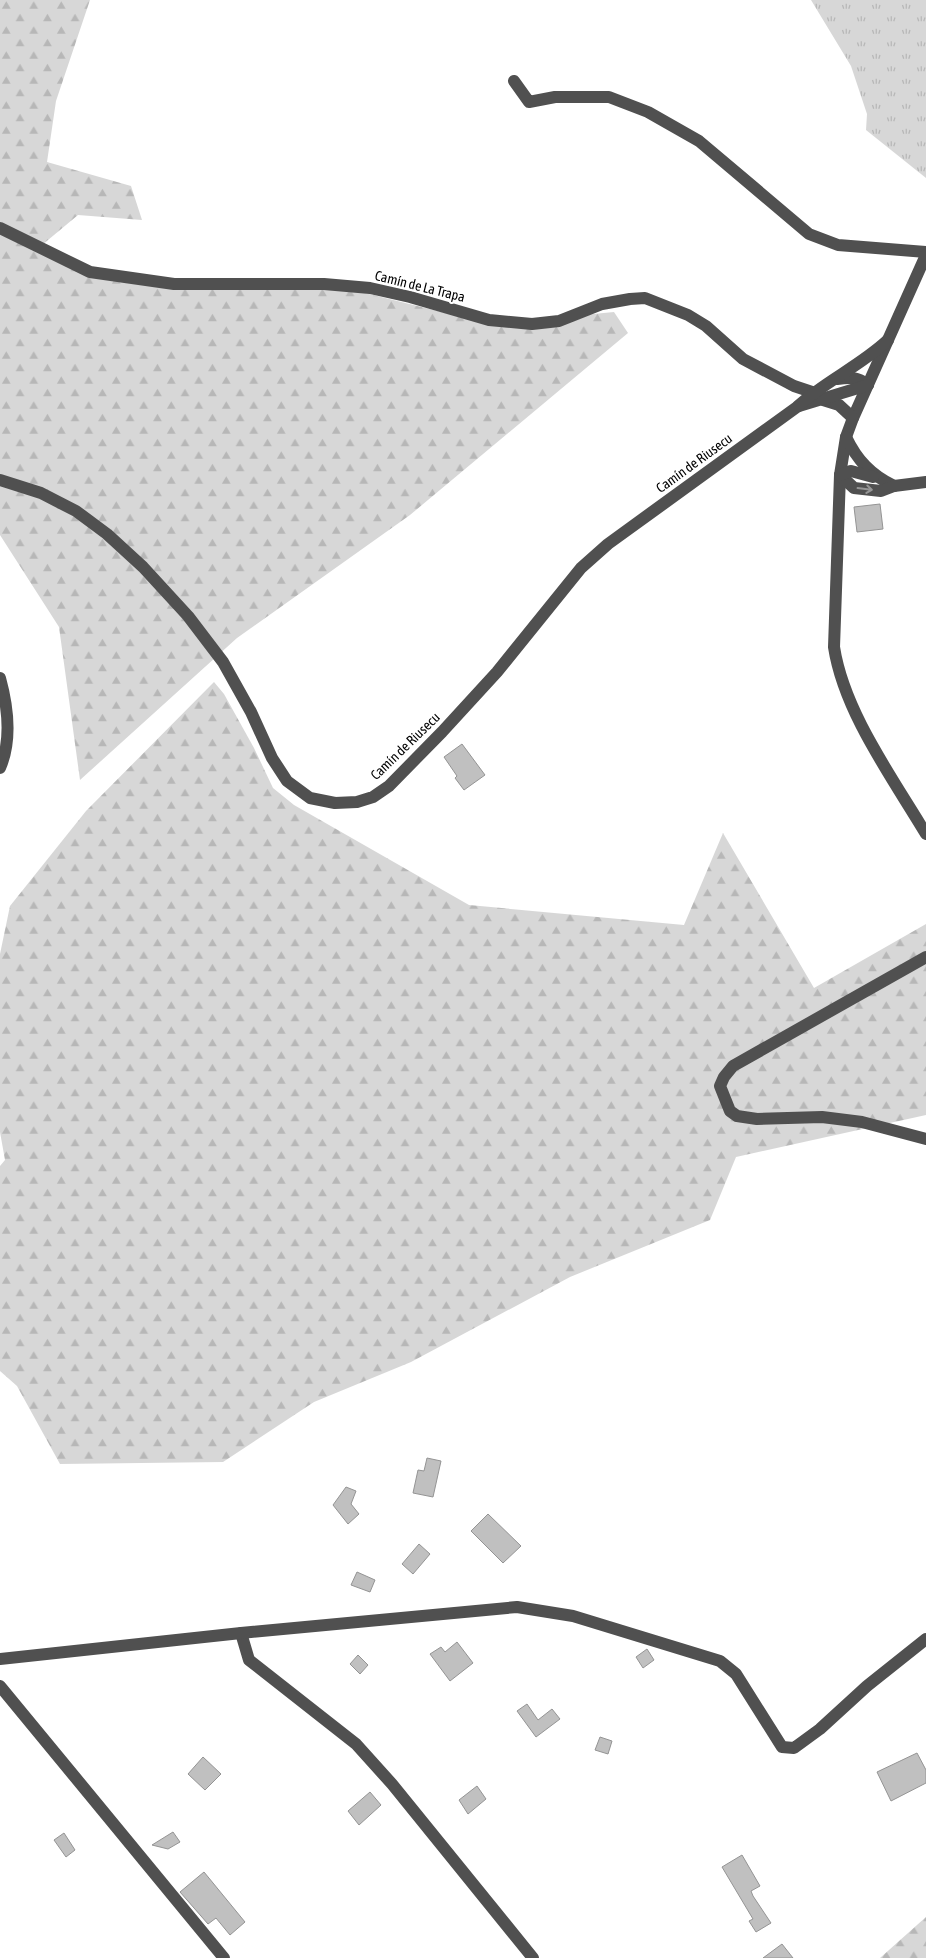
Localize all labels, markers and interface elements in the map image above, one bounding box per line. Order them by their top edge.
street label: Camín de La Trapa [373,267,467,305]
street label: Camín de Riusecu [653,430,735,496]
one-way arrow [857,484,873,494]
street label: Camín de Riusecu [367,709,443,783]

